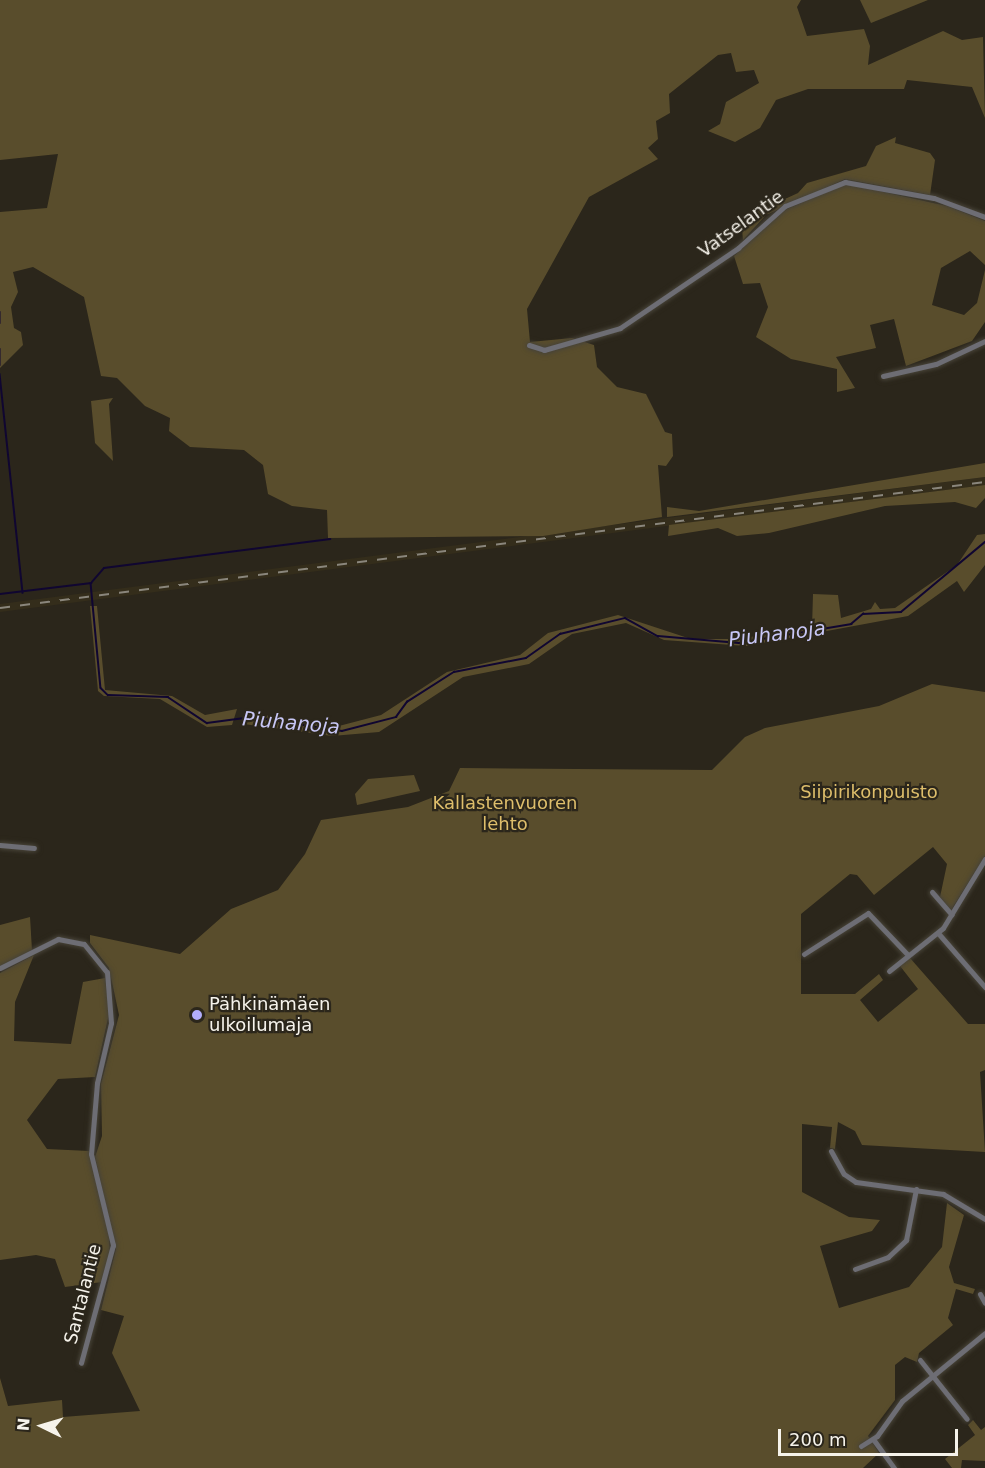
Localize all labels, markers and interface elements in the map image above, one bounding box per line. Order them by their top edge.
street label: Vatselantie [694,186,788,262]
water label: Piuhanoja [727,616,827,652]
water label: Piuhanoja [241,707,341,739]
park label: Siipirikonpuisto [800,781,938,803]
park label: Kallastenvuoren lehto [432,793,578,836]
place label: Pähkinämäen ulkoilumaja [209,994,330,1036]
marker: Pähkinämäen ulkoilumaja [190,1008,204,1022]
street label: Santalantie [60,1242,106,1346]
north arrow [12,1396,72,1456]
text: N [14,1417,34,1432]
scale bar [781,1417,961,1455]
text: 200 m [789,1429,847,1450]

